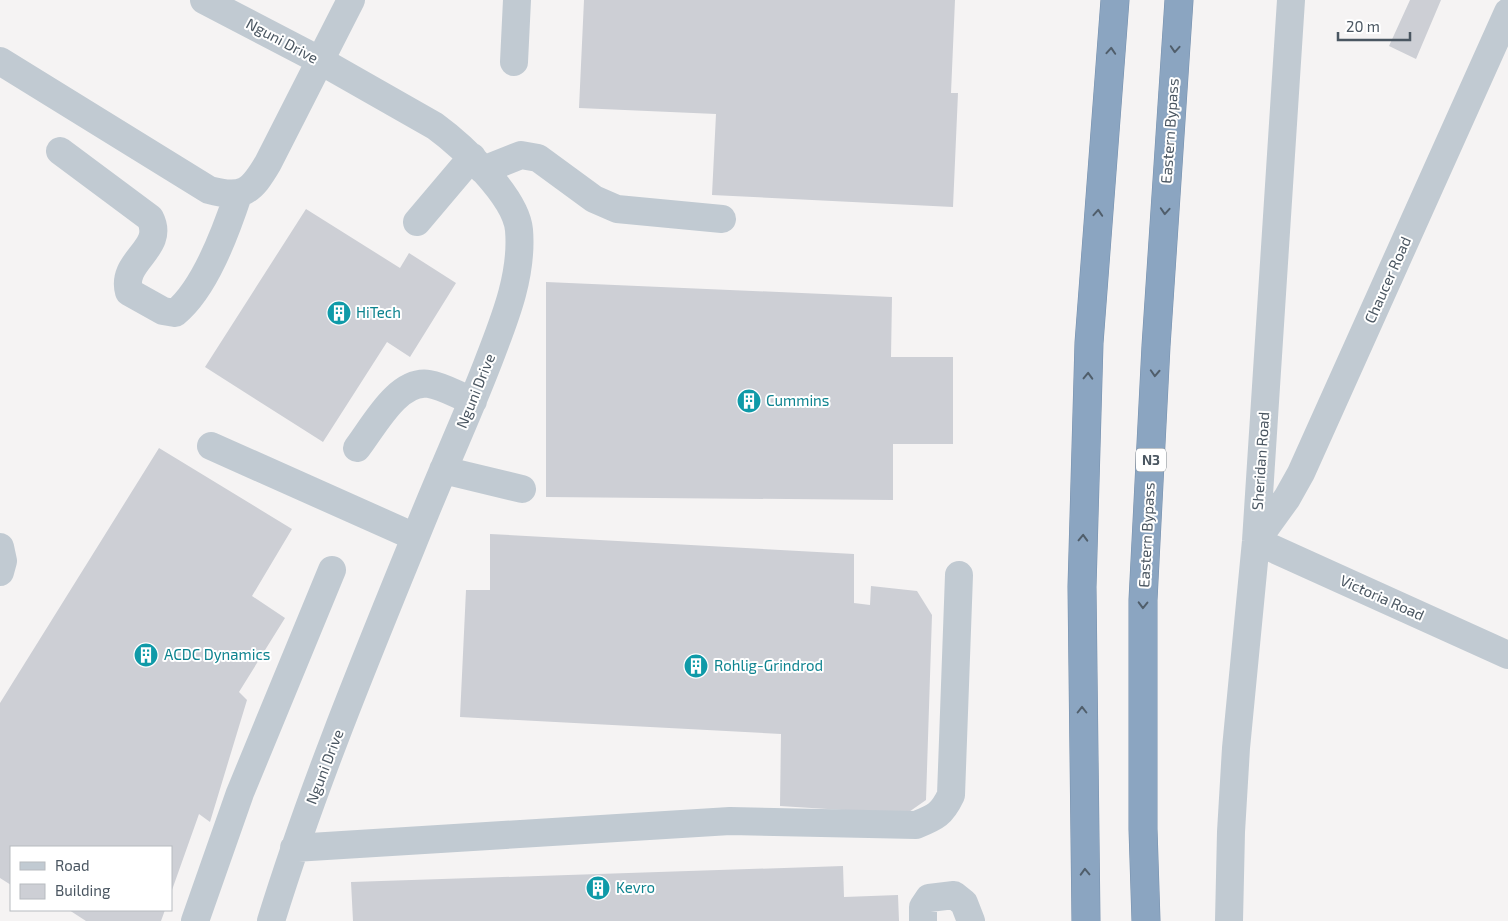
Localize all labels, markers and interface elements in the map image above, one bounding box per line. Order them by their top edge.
scale bar [1338,10,1410,42]
street label: Nguni Drive [243,14,322,67]
text: 20 m [1346,17,1380,35]
one-way arrow [1170,45,1181,53]
one-way arrow [1105,47,1116,55]
street label: Eastern Bypass [1156,78,1182,184]
one-way arrow [1160,207,1171,215]
one-way arrow [1093,209,1104,217]
street label: Chaucer Road [1360,233,1414,326]
building icon: HiTech [326,300,352,326]
place label: HiTech [356,303,401,321]
street label: Nguni Drive [452,351,498,431]
one-way arrow [1150,370,1160,377]
one-way arrow [1083,371,1094,379]
building icon: Cummins [736,388,762,414]
place label: Cummins [766,391,829,409]
street label: Sheridan Road [1248,411,1272,511]
road number: N3 [1136,448,1166,472]
street label: Eastern Bypass [1134,482,1158,588]
one-way arrow [1078,534,1088,542]
street label: Victoria Road [1338,571,1427,624]
one-way arrow [1138,601,1149,609]
building icon: ACDC Dynamics [133,642,159,668]
place label: ACDC Dynamics [164,645,270,663]
building icon: Rohlig-Grindrod [683,653,709,679]
place label: Rohlig-Grindrod [714,656,823,674]
one-way arrow [1077,706,1088,714]
street label: Nguni Drive [302,727,347,807]
legend [10,846,172,911]
text: Road [55,856,90,874]
one-way arrow [1079,868,1090,876]
building icon: Kevro [585,875,611,901]
place label: Kevro [616,878,655,896]
text: Building [55,881,111,899]

